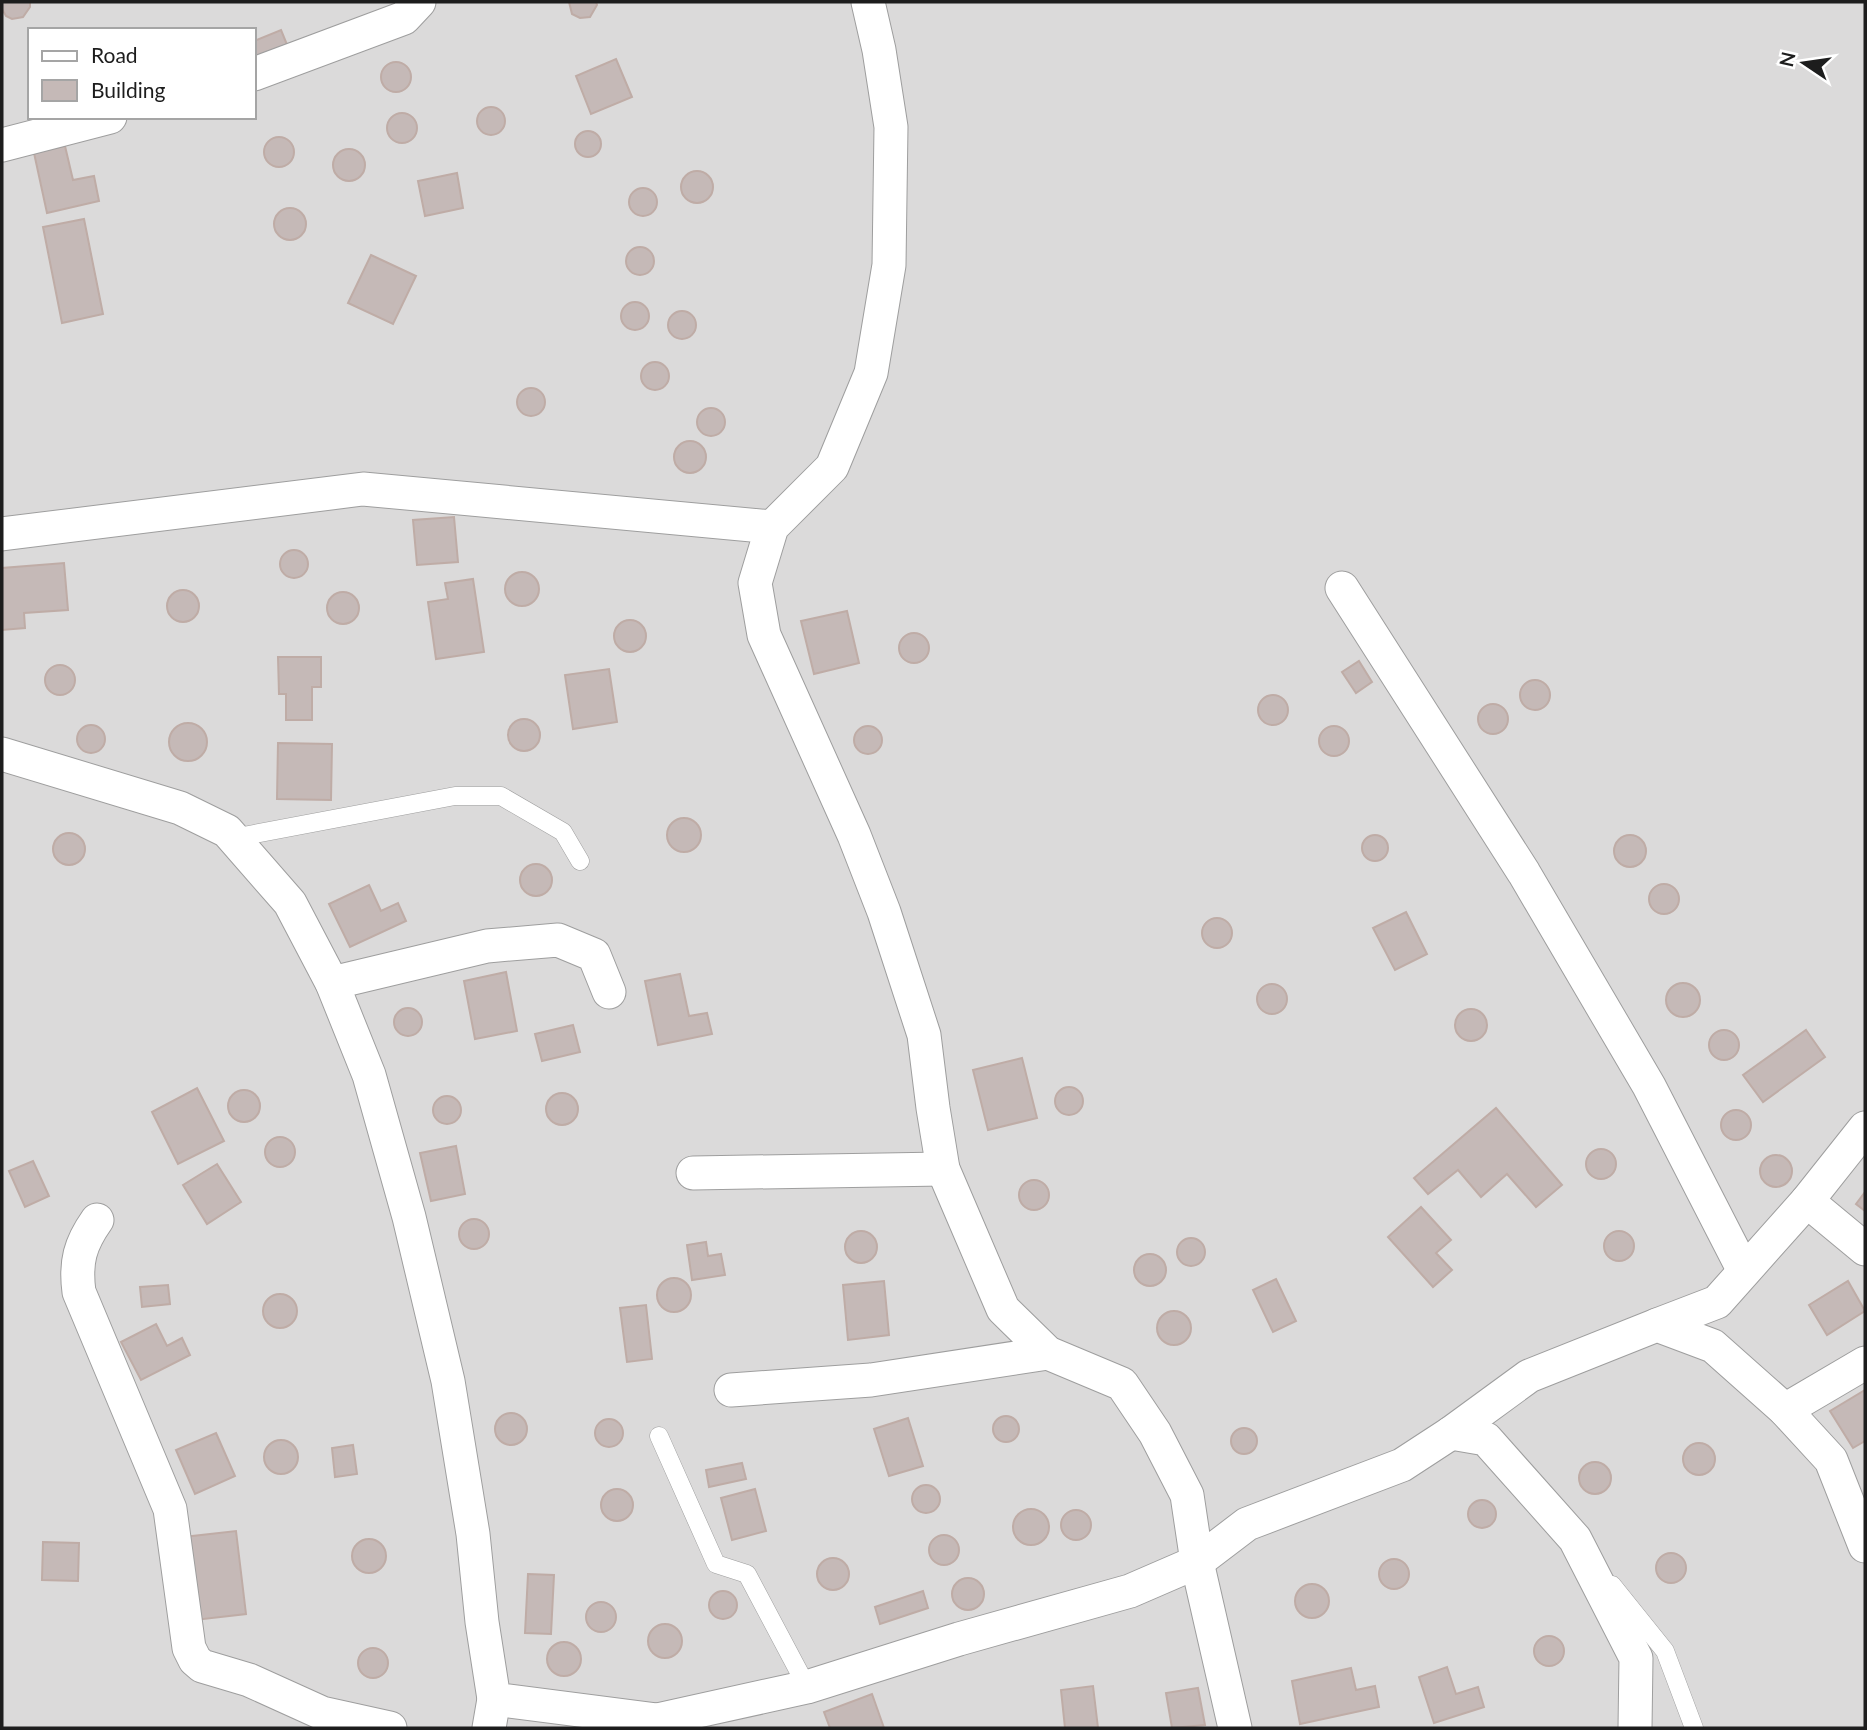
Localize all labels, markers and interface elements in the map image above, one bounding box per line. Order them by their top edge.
legend [28,28,256,119]
north arrow [1769,28,1839,98]
text: Road [91,42,138,67]
text: N [1774,49,1800,69]
text: Building [91,77,166,102]

